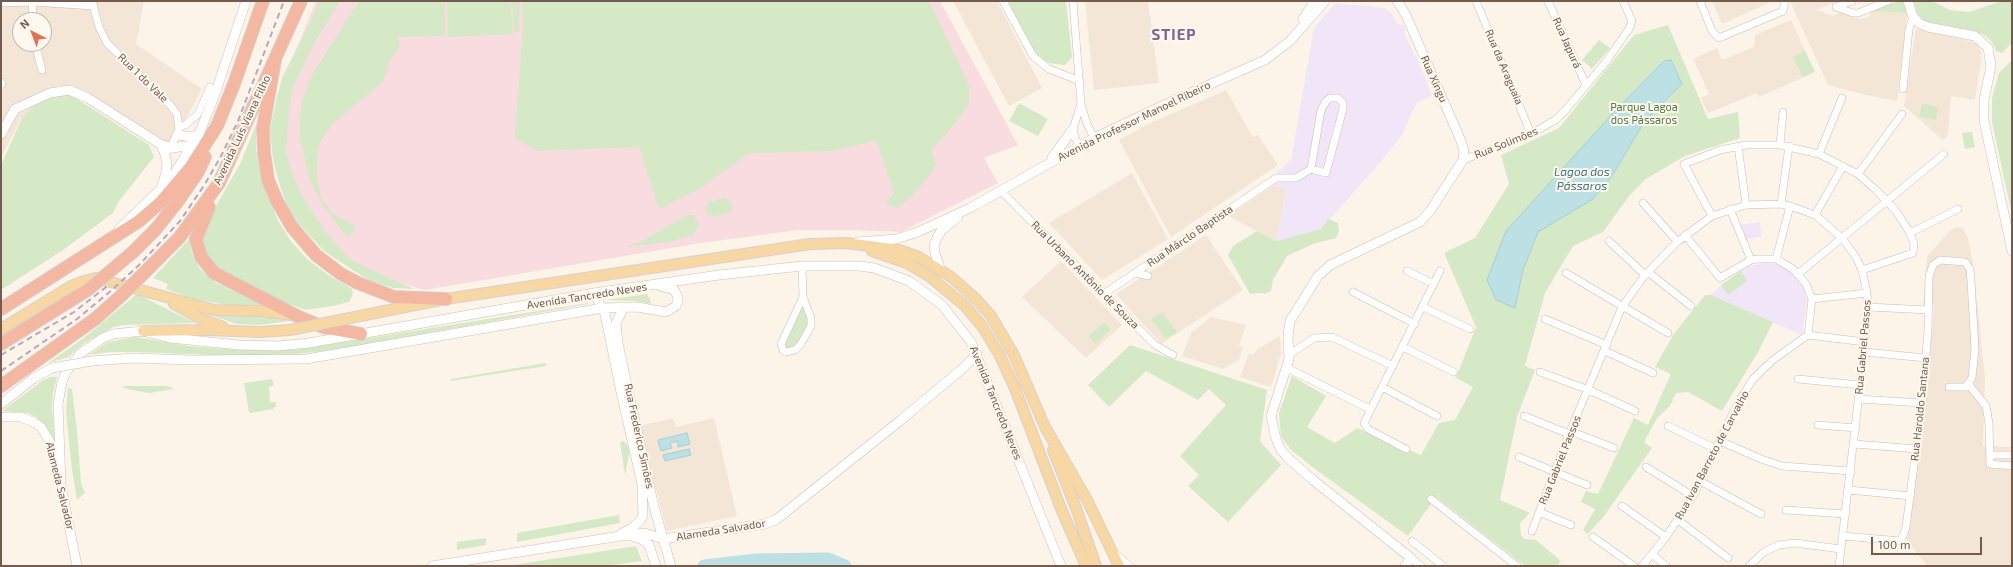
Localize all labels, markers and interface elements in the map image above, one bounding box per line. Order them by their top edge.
north arrow [12,12,52,52]
street label: Rua Japurá [1550,15,1584,71]
text: N [17,16,32,31]
district label: STIEP [1151,26,1197,44]
street label: Rua da Araguaia [1482,27,1526,107]
street label: Rua 1 do Vale [115,51,171,105]
street label: Rua Xingu [1418,54,1450,104]
street label: Avenida Luís Viana Filho [211,73,273,187]
street label: Avenida Professor Manoel Ribeiro [1055,78,1213,164]
park label: Parque Lagoa dos Pássaros [1610,100,1678,126]
street label: Rua Solimões [1472,124,1540,162]
water label: Lagoa dos Pássaros [1554,165,1610,193]
street label: Rua Márclo Baptista [1145,202,1235,270]
street label: Rua Urbano Antônio de Souza [1028,218,1142,332]
street label: Avenida Tancredo Neves [526,280,648,312]
street label: Rua Gabriel Passos [1852,299,1874,395]
street label: Avenida Tancredo Neves [967,344,1025,462]
street label: Rua Haroldo Santana [1908,356,1932,462]
street label: Rua Frederico Simões [621,382,657,490]
street label: Rua Ivan Barreto de Carvalho [1672,388,1752,522]
street label: Rua Gabriel Passos [1536,413,1584,507]
street label: Alameda Salvador [43,440,77,532]
street label: Alameda Salvador [675,516,767,544]
scale bar [1873,529,1984,555]
text: 100 m [1878,537,1910,551]

